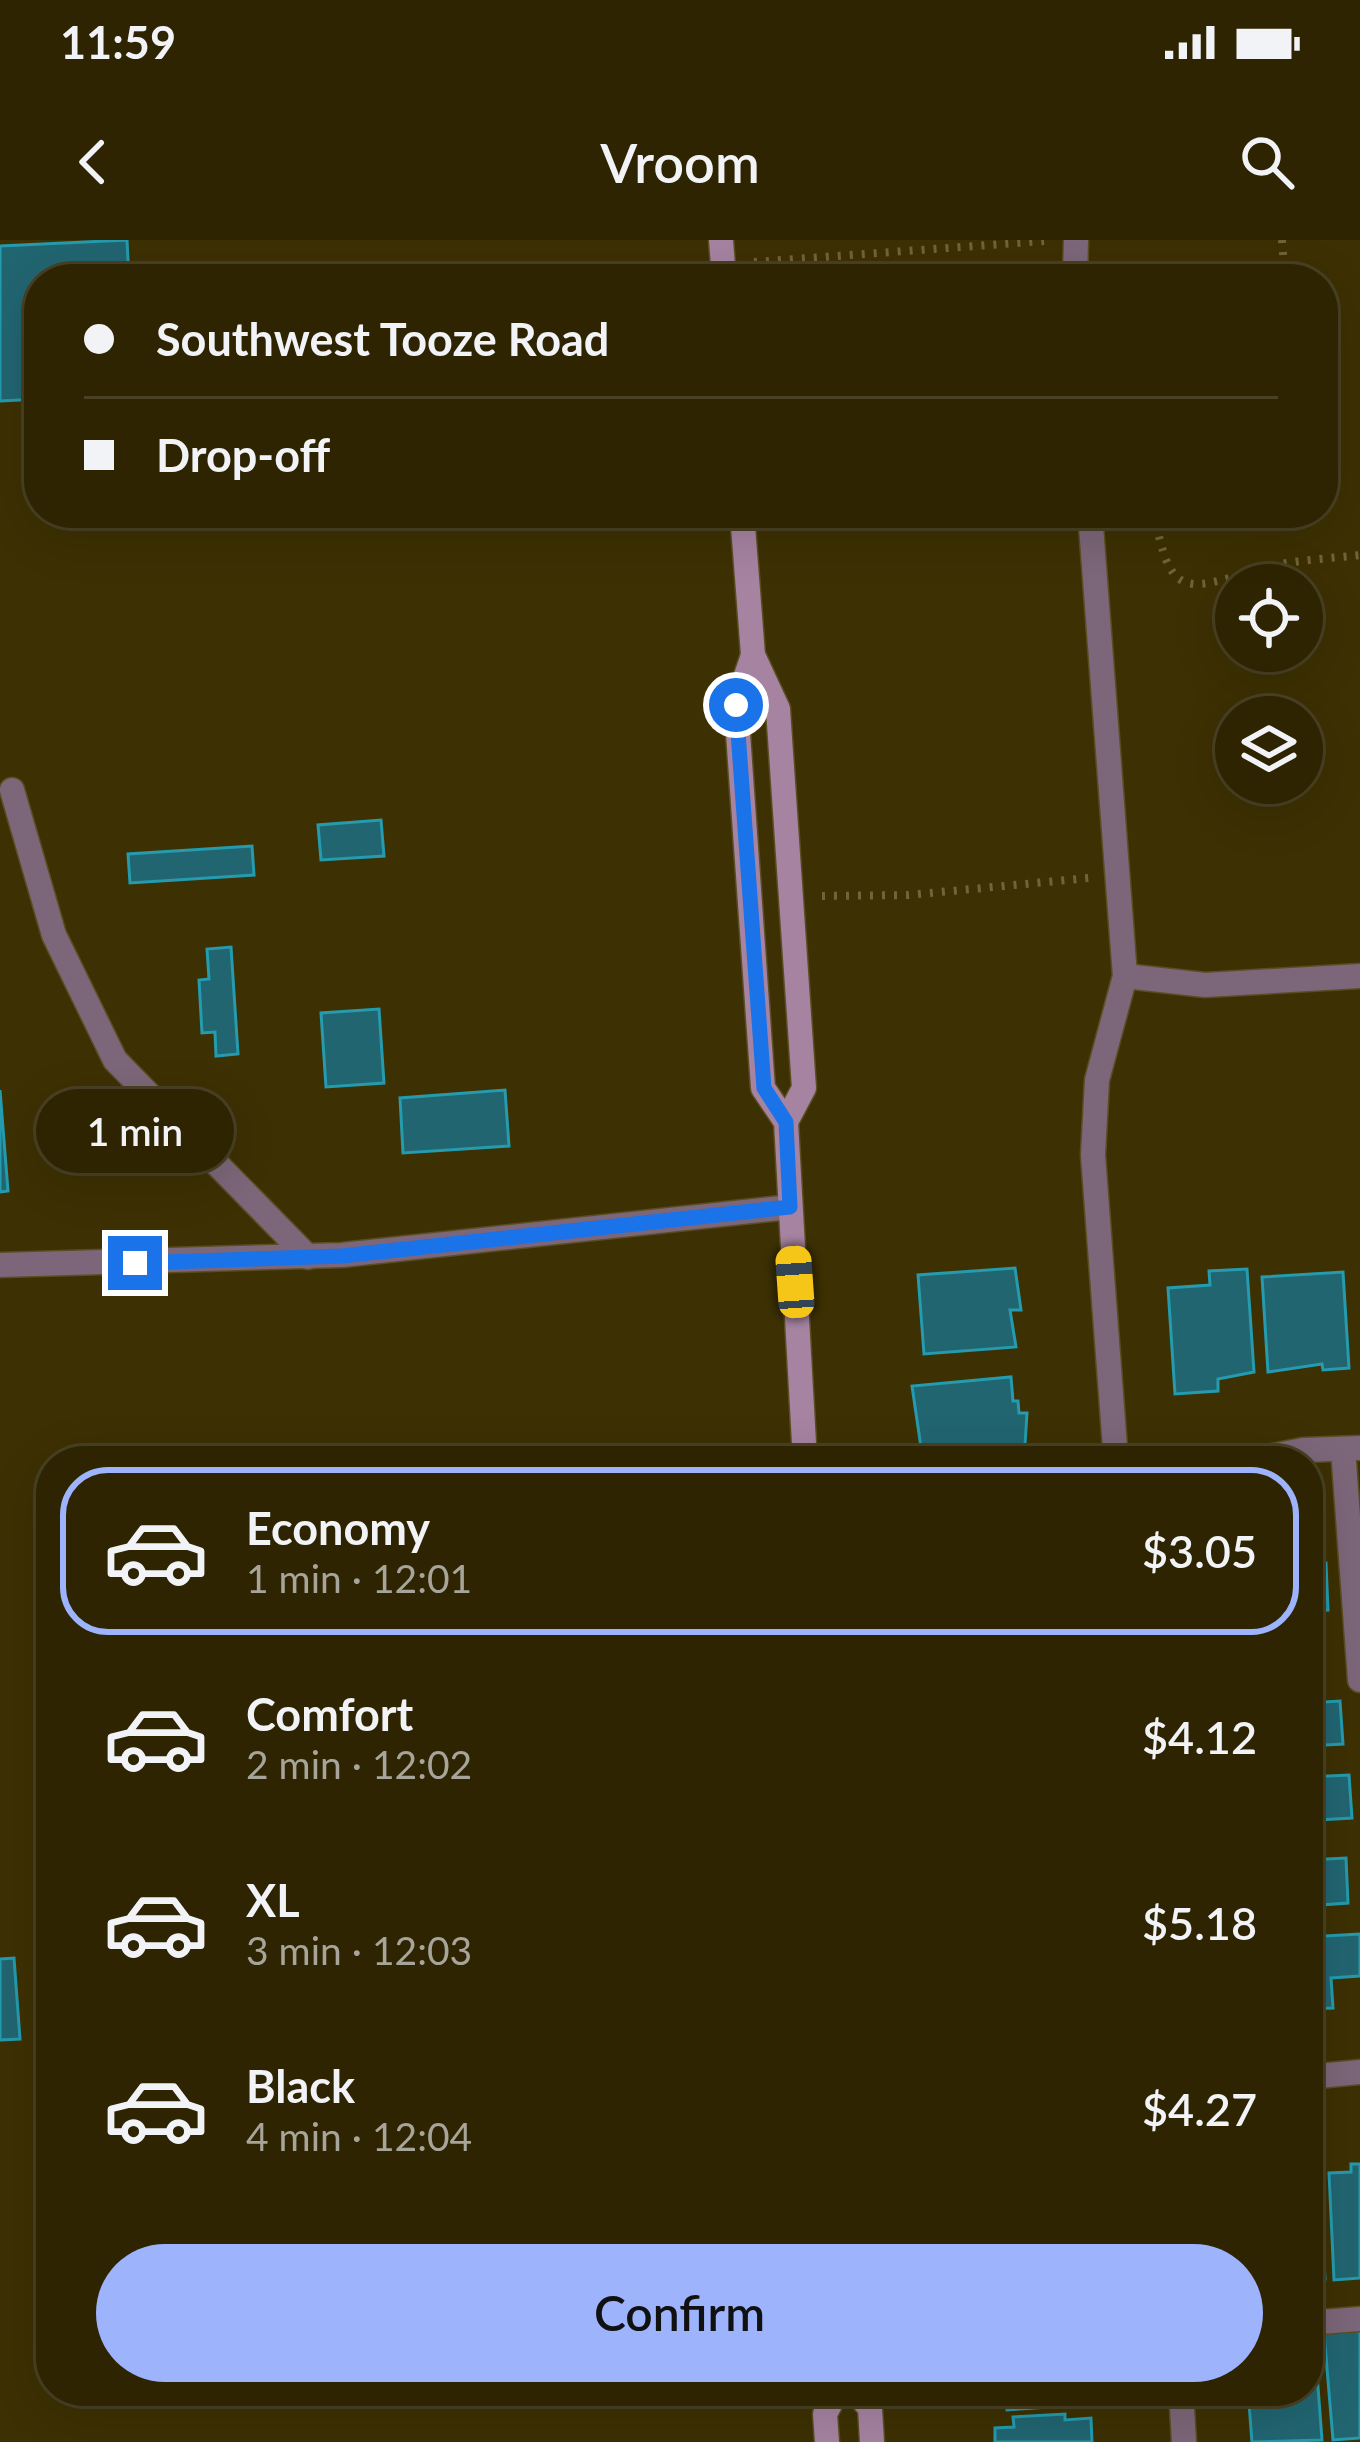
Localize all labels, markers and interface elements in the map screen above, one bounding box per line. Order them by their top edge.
text: 11:59 [60,15,176,69]
icon: back [60,129,126,195]
icon: search [1234,129,1300,195]
text: Vroom [600,130,760,195]
text: Southwest Tooze Road [156,312,609,366]
text: Drop-off [156,428,330,482]
map controls [1215,564,1323,804]
button: locate [1215,564,1323,672]
route start [709,678,763,732]
button: layers [1215,696,1323,804]
callout: 1 min [36,1089,234,1173]
text: 1 min [87,1108,183,1154]
route end [108,1236,162,1290]
car [775,1245,815,1319]
icon: car [102,1497,210,1605]
text: Economy [246,1501,430,1555]
text: $3.05 [1142,1524,1257,1578]
text: 1 min · 12:01 [246,1555,472,1601]
icon: car [102,1683,210,1791]
text: Comfort [246,1687,413,1741]
text: $4.12 [1142,1710,1257,1764]
text: 2 min · 12:02 [246,1741,472,1787]
icon: car [102,1869,210,1977]
text: XL [246,1873,300,1927]
text: $5.18 [1142,1896,1257,1950]
text: 3 min · 12:03 [246,1927,472,1973]
icon: car [102,2055,210,2163]
text: Black [246,2059,355,2113]
text: $4.27 [1142,2082,1257,2136]
text: 4 min · 12:04 [246,2113,472,2159]
button: Confirm [96,2244,1263,2382]

